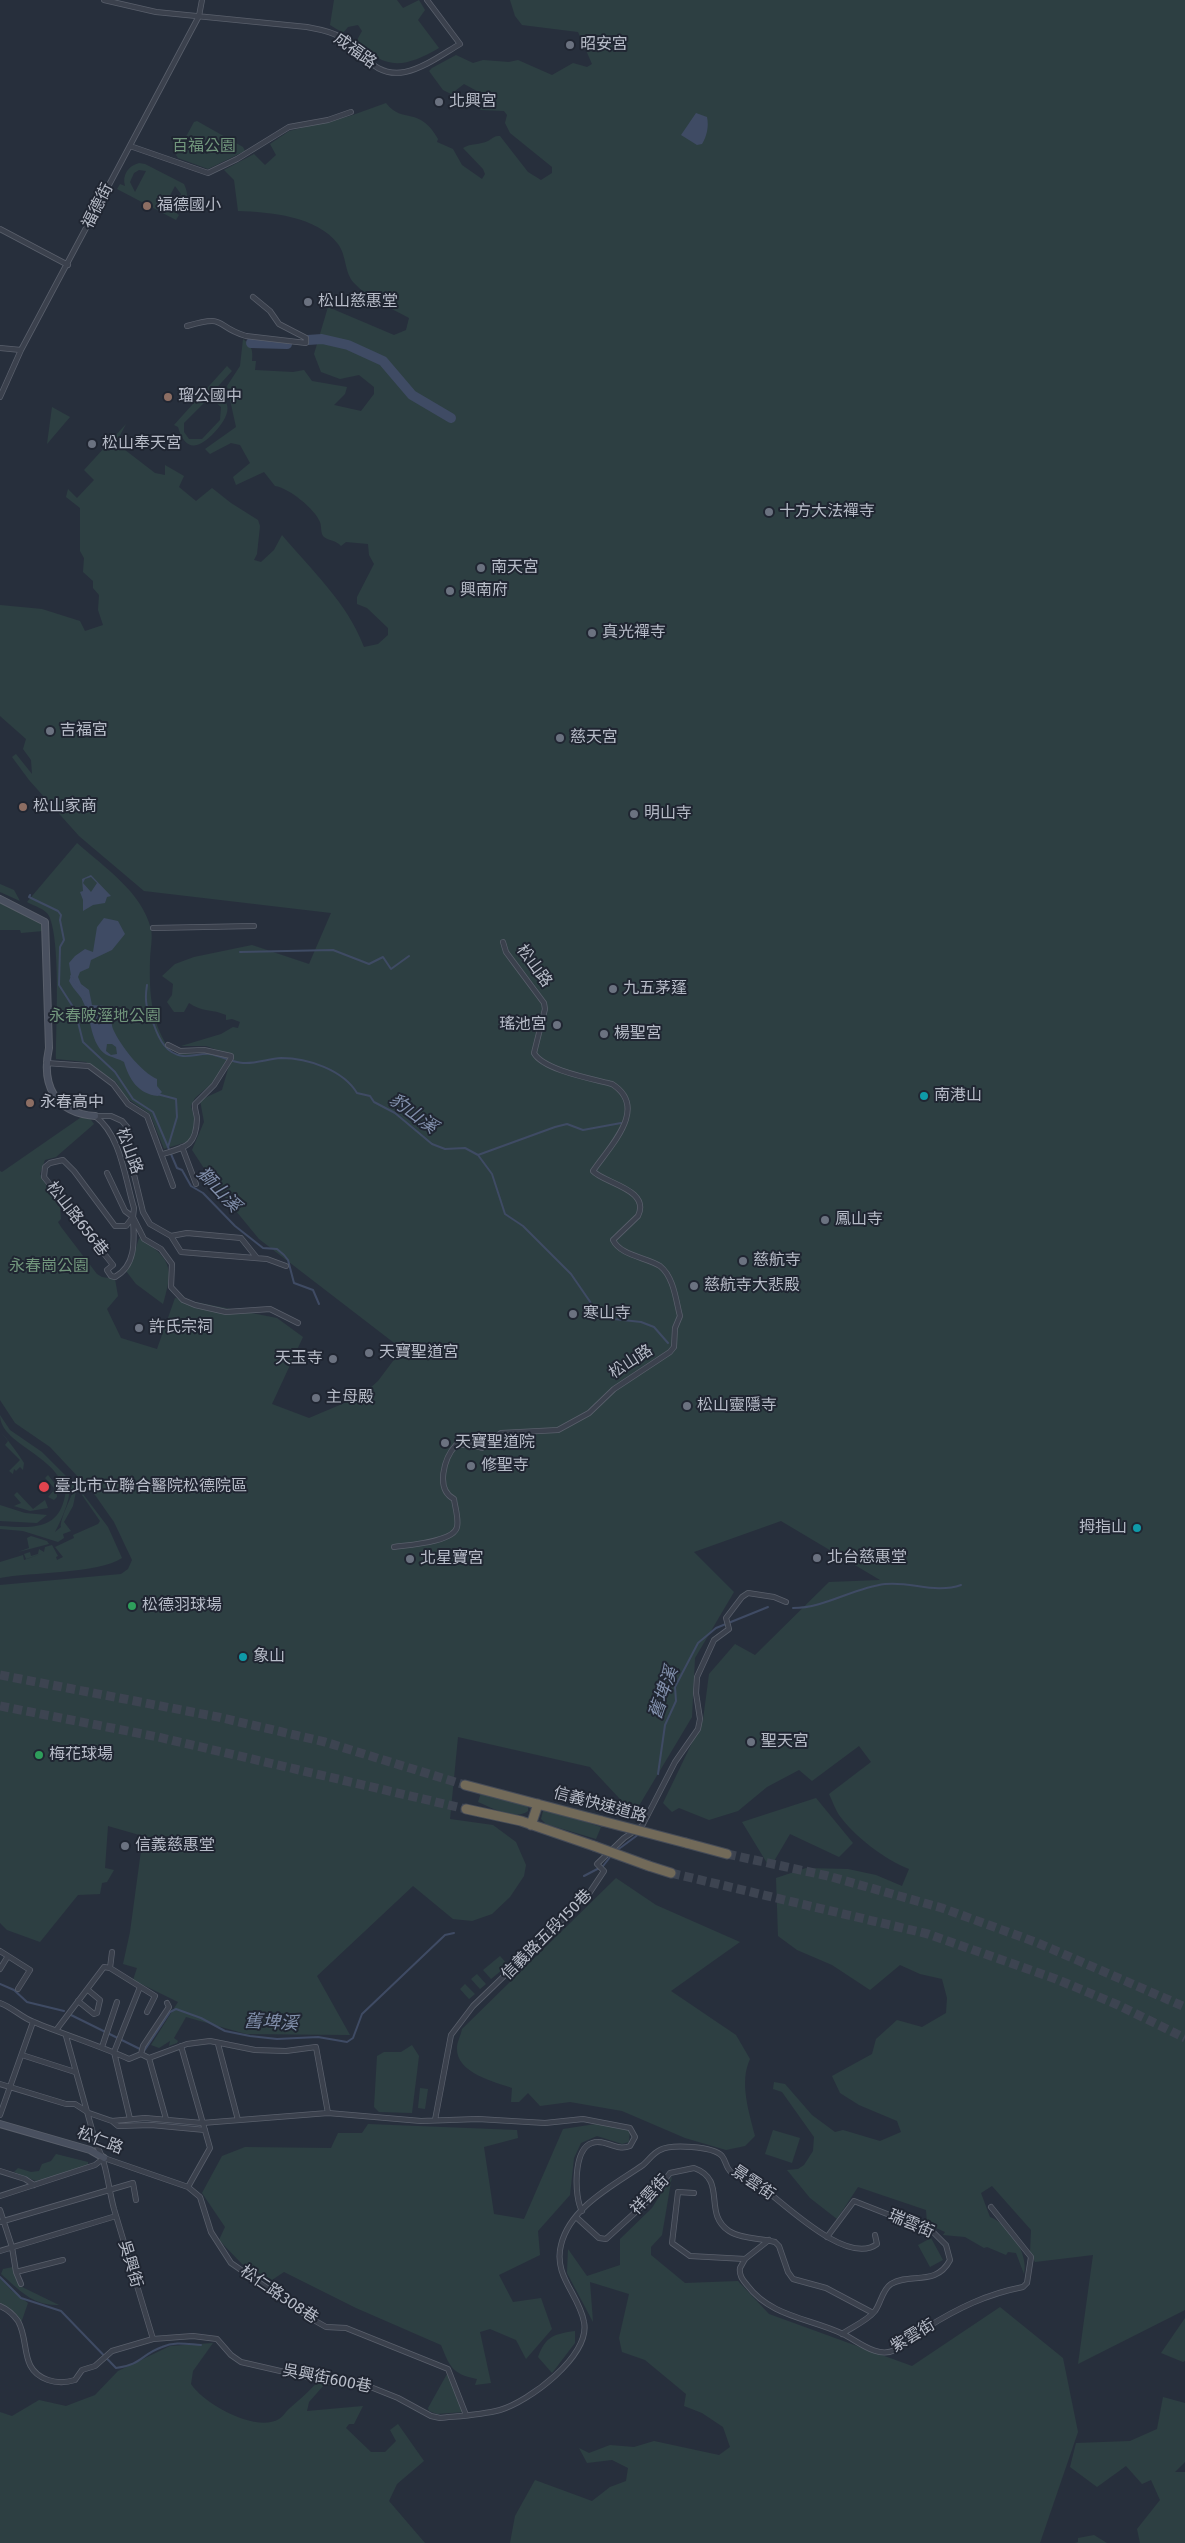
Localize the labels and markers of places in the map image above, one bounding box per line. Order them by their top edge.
place label: 昭安宮 [580,35,628,55]
marker: 昭安宮 [564,39,576,51]
place label: 北興宮 [449,92,497,112]
marker: 北興宮 [433,96,445,108]
place label: 福德國小 [157,196,221,216]
marker: 福德國小 [141,200,153,212]
place label: 松山慈惠堂 [318,292,398,312]
marker: 松山慈惠堂 [302,296,314,308]
place label: 瑠公國中 [178,387,242,407]
marker: 瑠公國中 [162,391,174,403]
place label: 松山奉天宮 [102,434,182,454]
marker: 松山奉天宮 [86,438,98,450]
place label: 十方大法禪寺 [779,502,875,522]
marker: 十方大法禪寺 [763,506,775,518]
place label: 南天宮 [491,558,539,578]
marker: 南天宮 [475,562,487,574]
place label: 興南府 [460,581,508,601]
marker: 興南府 [444,585,456,597]
place label: 真光禪寺 [602,623,666,643]
marker: 真光禪寺 [586,627,598,639]
place label: 吉福宮 [60,721,108,741]
marker: 吉福宮 [44,725,56,737]
place label: 慈天宮 [570,728,618,748]
marker: 慈天宮 [554,732,566,744]
place label: 松山家商 [33,797,97,817]
marker: 松山家商 [17,801,29,813]
place label: 明山寺 [644,804,692,824]
marker: 明山寺 [628,808,640,820]
place label: 九五茅蓬 [623,979,687,999]
marker: 九五茅蓬 [607,983,619,995]
place label: 瑤池宮 [499,1015,547,1035]
marker: 瑤池宮 [551,1019,563,1031]
place label: 楊聖宮 [614,1024,662,1044]
marker: 楊聖宮 [598,1028,610,1040]
place label: 南港山 [934,1086,982,1106]
marker: 南港山 [918,1090,930,1102]
place label: 永春高中 [40,1093,104,1113]
marker: 永春高中 [24,1097,36,1109]
place label: 鳳山寺 [835,1210,883,1230]
marker: 鳳山寺 [819,1214,831,1226]
place label: 慈航寺 [753,1251,801,1271]
marker: 慈航寺 [737,1255,749,1267]
place label: 慈航寺大悲殿 [704,1276,800,1296]
marker: 慈航寺大悲殿 [688,1280,700,1292]
place label: 寒山寺 [583,1304,631,1324]
marker: 寒山寺 [567,1308,579,1320]
place label: 許氏宗祠 [149,1318,213,1338]
marker: 許氏宗祠 [133,1322,145,1334]
place label: 天寶聖道宮 [379,1343,459,1363]
marker: 天寶聖道宮 [363,1347,375,1359]
place label: 天玉寺 [275,1349,323,1369]
marker: 天玉寺 [327,1353,339,1365]
place label: 主母殿 [326,1388,374,1408]
marker: 主母殿 [310,1392,322,1404]
place label: 松山靈隱寺 [697,1396,777,1416]
marker: 松山靈隱寺 [681,1400,693,1412]
place label: 天寶聖道院 [455,1433,535,1453]
marker: 天寶聖道院 [439,1437,451,1449]
place label: 修聖寺 [481,1456,529,1476]
marker: 修聖寺 [465,1460,477,1472]
place label: 臺北市立聯合醫院松德院區 [55,1477,247,1497]
marker: 臺北市立聯合醫院松德院區 [37,1480,51,1494]
place label: 拇指山 [1079,1518,1127,1538]
marker: 拇指山 [1131,1522,1143,1534]
place label: 北台慈惠堂 [827,1548,907,1568]
place label: 北星寶宮 [420,1549,484,1569]
marker: 北台慈惠堂 [811,1552,823,1564]
marker: 北星寶宮 [404,1553,416,1565]
place label: 松德羽球場 [142,1596,222,1616]
marker: 松德羽球場 [126,1600,138,1612]
place label: 象山 [253,1647,285,1667]
marker: 象山 [237,1651,249,1663]
place label: 聖天宮 [761,1732,809,1752]
marker: 聖天宮 [745,1736,757,1748]
place label: 梅花球場 [49,1745,113,1765]
marker: 梅花球場 [33,1749,45,1761]
place label: 信義慈惠堂 [135,1836,215,1856]
marker: 信義慈惠堂 [119,1840,131,1852]

